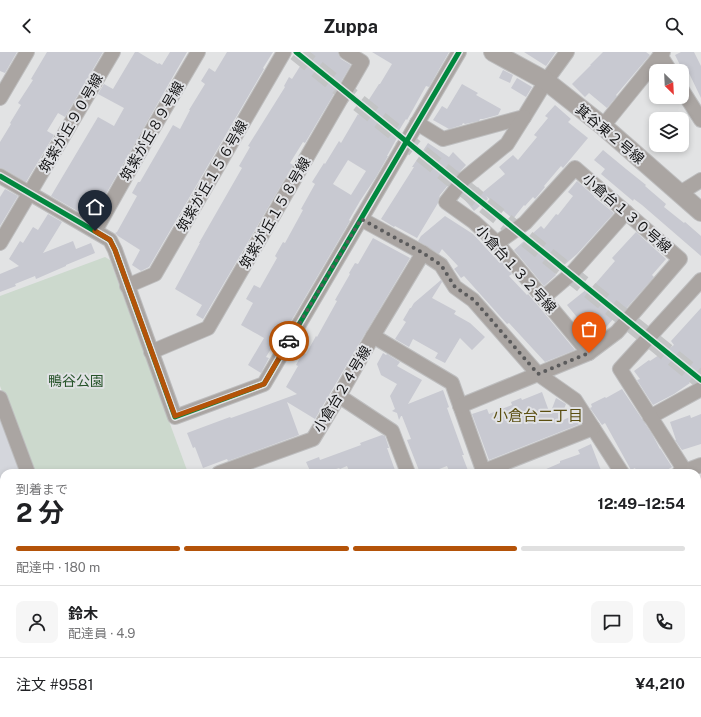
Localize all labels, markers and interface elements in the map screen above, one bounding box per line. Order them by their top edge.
icon: back [16,15,38,37]
icon: search [663,15,685,37]
text: Zuppa [323,16,378,37]
north arrow [649,64,689,104]
map controls [649,64,689,152]
street label: 筑紫が丘９０号線 [36,71,106,175]
street label: 筑紫が丘８９号線 [117,79,187,183]
street label: 箕谷東２号線 [573,101,647,167]
button: layers [649,112,689,152]
street label: 筑紫が丘１５６号線 [174,117,250,235]
street label: 筑紫が丘１５８号線 [237,154,313,272]
street label: 小倉台１３０号線 [579,170,675,256]
pin [78,190,112,231]
icon: home [84,196,106,218]
street label: 小倉台１３２号線 [473,222,559,316]
pin [572,312,606,353]
icon: bag [578,318,600,340]
courier [269,321,309,361]
icon: car [278,330,300,352]
street label: 小倉台２４号線 [310,343,374,435]
park label: 鴨谷公園 [48,373,104,389]
district label: 小倉台二丁目 [493,407,583,424]
text: 到着まで [16,482,68,497]
text: 12:49–12:54 [598,495,685,512]
text: 2 分 [16,497,64,528]
text: 配達中 · 180 m [16,560,100,575]
button: person [16,601,58,643]
button: chat [591,601,633,643]
button: phone [643,601,685,643]
text: 鈴木 [68,605,98,622]
text: 配達員 · 4.9 [68,626,135,641]
text: ¥4,210 [635,675,685,692]
text: 注文 #9581 [16,676,93,693]

